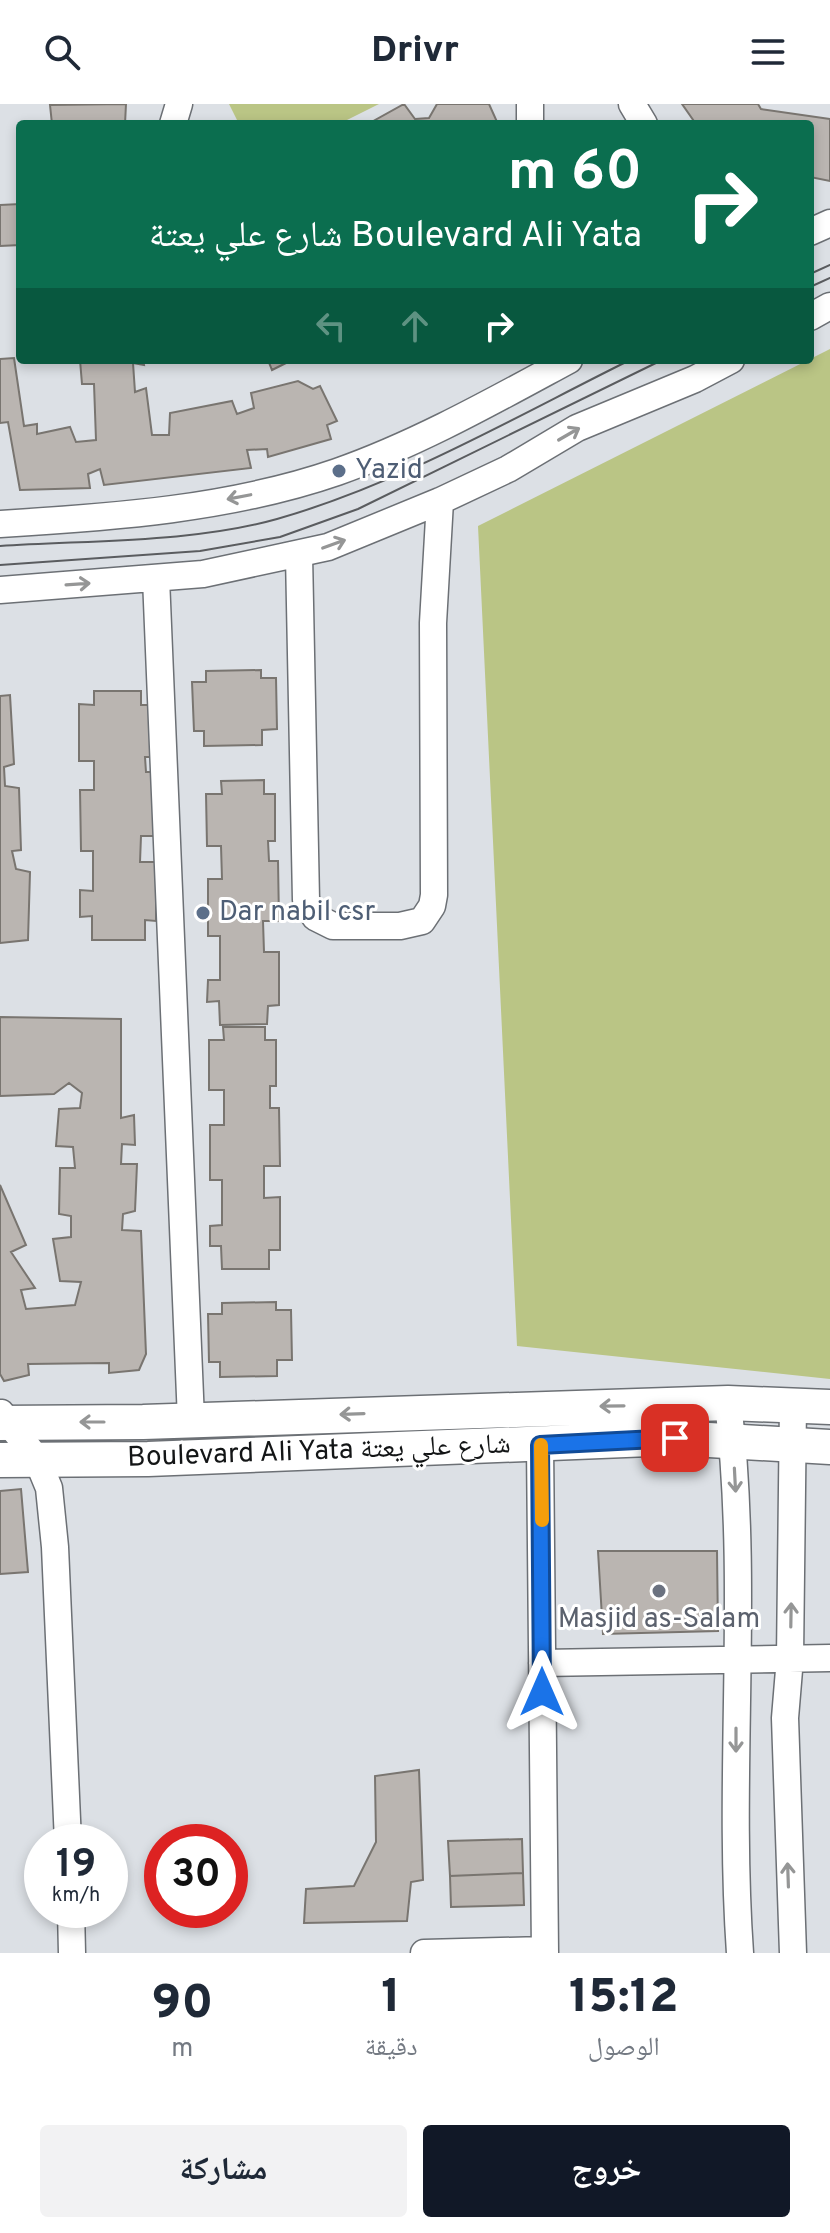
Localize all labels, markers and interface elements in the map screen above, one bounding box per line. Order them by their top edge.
text: Drivr [371,29,459,75]
icon: search [40,30,84,74]
icon: menu [746,30,790,74]
text: 60 m [508,139,642,209]
icon: right [670,152,774,256]
text: Boulevard Ali Yata شارع علي يعتة [149,214,642,260]
icon: left [309,304,353,348]
icon: ahead [393,304,437,348]
icon: right [477,304,521,348]
one-way arrow [557,426,580,442]
place label: Yazid [355,453,423,489]
marker: Yazid [330,462,348,480]
one-way arrow [227,490,252,505]
one-way arrow [321,536,346,551]
one-way arrow [64,576,91,591]
place label: Dar nabil csr [219,895,375,931]
marker: Dar nabil csr [194,904,212,922]
one-way arrow [599,1398,626,1413]
pin [641,1404,709,1472]
one-way arrow [339,1406,366,1421]
one-way arrow [79,1414,106,1430]
icon: arrive [653,1416,697,1460]
street label: Boulevard Ali Yata شارع علي يعتة [127,1427,511,1479]
one-way arrow [728,1466,743,1493]
marker: Masjid as-Salam [650,1582,668,1600]
place label: Masjid as-Salam [558,1602,760,1638]
one-way arrow [783,1602,798,1629]
position arrow [500,1650,584,1734]
one-way arrow [728,1726,744,1753]
speed limit sign: 30 [144,1824,248,1928]
text: 19 [56,1841,96,1891]
one-way arrow [780,1862,795,1889]
text: km/h [52,1883,100,1909]
text: 1 [381,1969,401,2029]
text: 15:12 [569,1969,679,2029]
text: 90 [151,1975,213,2035]
text: دقيقة [365,2032,418,2065]
text: الوصول [588,2032,660,2065]
text: m [171,2033,193,2066]
button: مشاركة [40,2125,407,2217]
button: خروج [423,2125,790,2217]

